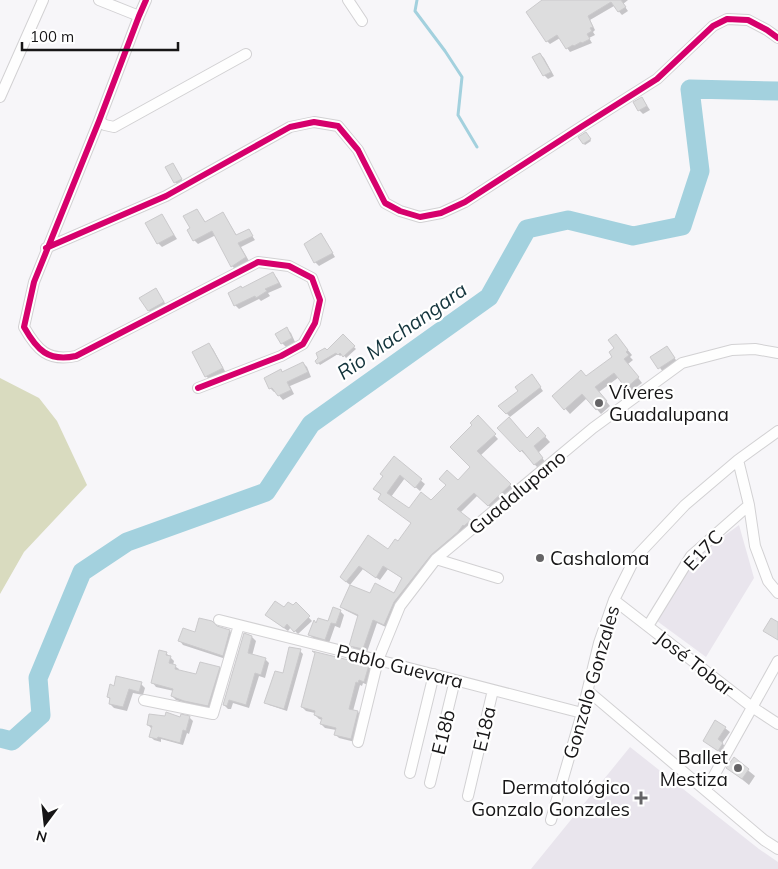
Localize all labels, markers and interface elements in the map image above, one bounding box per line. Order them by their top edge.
scale bar [22,20,179,52]
text: 100 m [30,27,74,46]
water label: Rio Machangara [332,276,472,385]
place label: Víveres Guadalupana [609,380,729,426]
marker: Víveres Guadalupana [593,397,605,409]
street label: Guadalupano [464,444,570,540]
street label: E17C [678,525,728,575]
place label: Cashaloma [550,546,650,570]
marker: Cashaloma [534,552,546,564]
street label: Gonzalo Gonzales [558,602,624,762]
street label: José Tobar [651,625,739,701]
street label: Pablo Guevara [334,639,466,693]
street label: E18a [467,704,501,754]
street label: E18b [426,707,460,757]
place label: Ballet Mestiza [660,745,728,791]
marker: Ballet Mestiza [732,762,744,774]
place label: Dermatológico Gonzalo Gonzales [471,775,630,821]
marker: Dermatológico Gonzalo Gonzales [634,791,648,805]
north arrow [20,799,70,849]
text: N [34,826,49,847]

